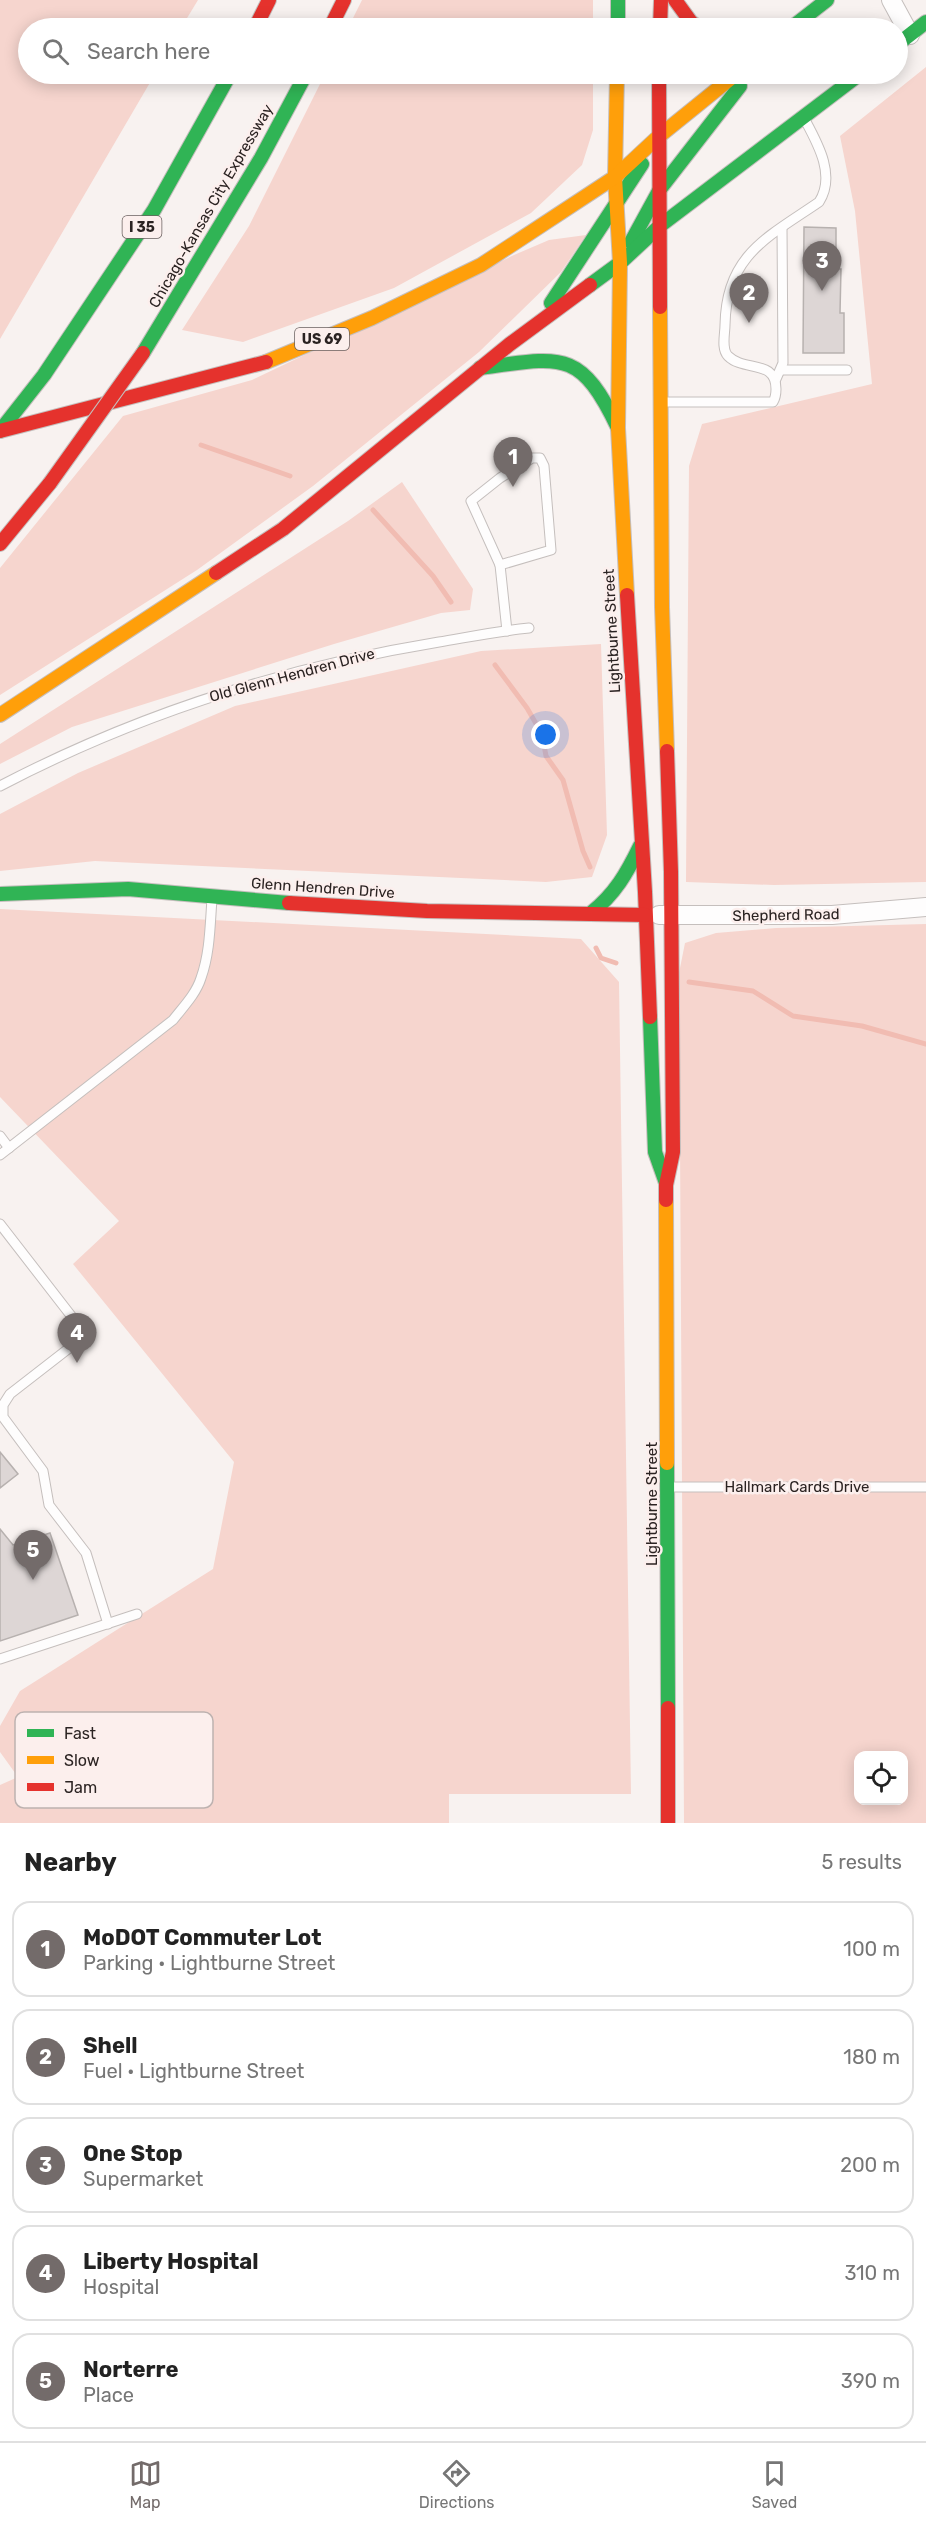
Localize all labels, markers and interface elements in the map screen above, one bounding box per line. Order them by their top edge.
search box [18,18,908,84]
icon: search [39,35,72,68]
text: Search here [87,38,210,65]
street label: Chicago-Kansas City Expressway [145,101,277,311]
road number: I 35 [122,216,162,238]
pin: 3 [802,242,842,291]
pin: 2 [730,274,768,323]
road number: US 69 [295,328,349,350]
pin: 1 [494,438,532,487]
street label: Lightburne Street [600,568,624,693]
street label: Old Glenn Hendren Drive [207,644,377,706]
your location [531,720,560,749]
street label: Glenn Hendren Drive [251,874,395,902]
street label: Shepherd Road [732,905,840,925]
pin: 4 [58,1314,97,1363]
street label: Lightburne Street [643,1442,661,1566]
street label: Hallmark Cards Drive [724,1478,870,1496]
pin: 5 [14,1530,52,1580]
legend [15,1712,213,1808]
text: Fast [64,1724,96,1743]
text: Slow [64,1751,100,1770]
map controls [854,1751,908,1805]
button: locate [854,1751,908,1805]
text: Jam [64,1778,97,1797]
text: Nearby [24,1847,117,1878]
text: 5 results [821,1850,902,1874]
text: MoDOT Commuter Lot [83,1924,321,1951]
text: 1 [41,1937,50,1961]
text: 100 m [843,1937,900,1961]
text: Parking · Lightburne Street [83,1951,335,1975]
text: Shell [83,2032,138,2059]
text: 2 [39,2045,52,2069]
text: 180 m [843,2045,900,2069]
text: Fuel · Lightburne Street [83,2059,304,2083]
text: One Stop [83,2140,183,2167]
text: 3 [39,2153,52,2177]
text: 200 m [840,2153,900,2177]
text: Supermarket [83,2167,203,2191]
text: Liberty Hospital [83,2248,259,2275]
text: 4 [39,2261,52,2285]
text: 310 m [844,2261,900,2285]
text: Hospital [83,2275,159,2299]
text: Norterre [83,2356,179,2383]
text: 5 [39,2369,52,2393]
text: 390 m [841,2369,900,2393]
text: Place [83,2383,134,2407]
tab: Map [129,2457,162,2512]
tab: Directions [419,2457,495,2512]
tab: Saved [752,2457,797,2512]

